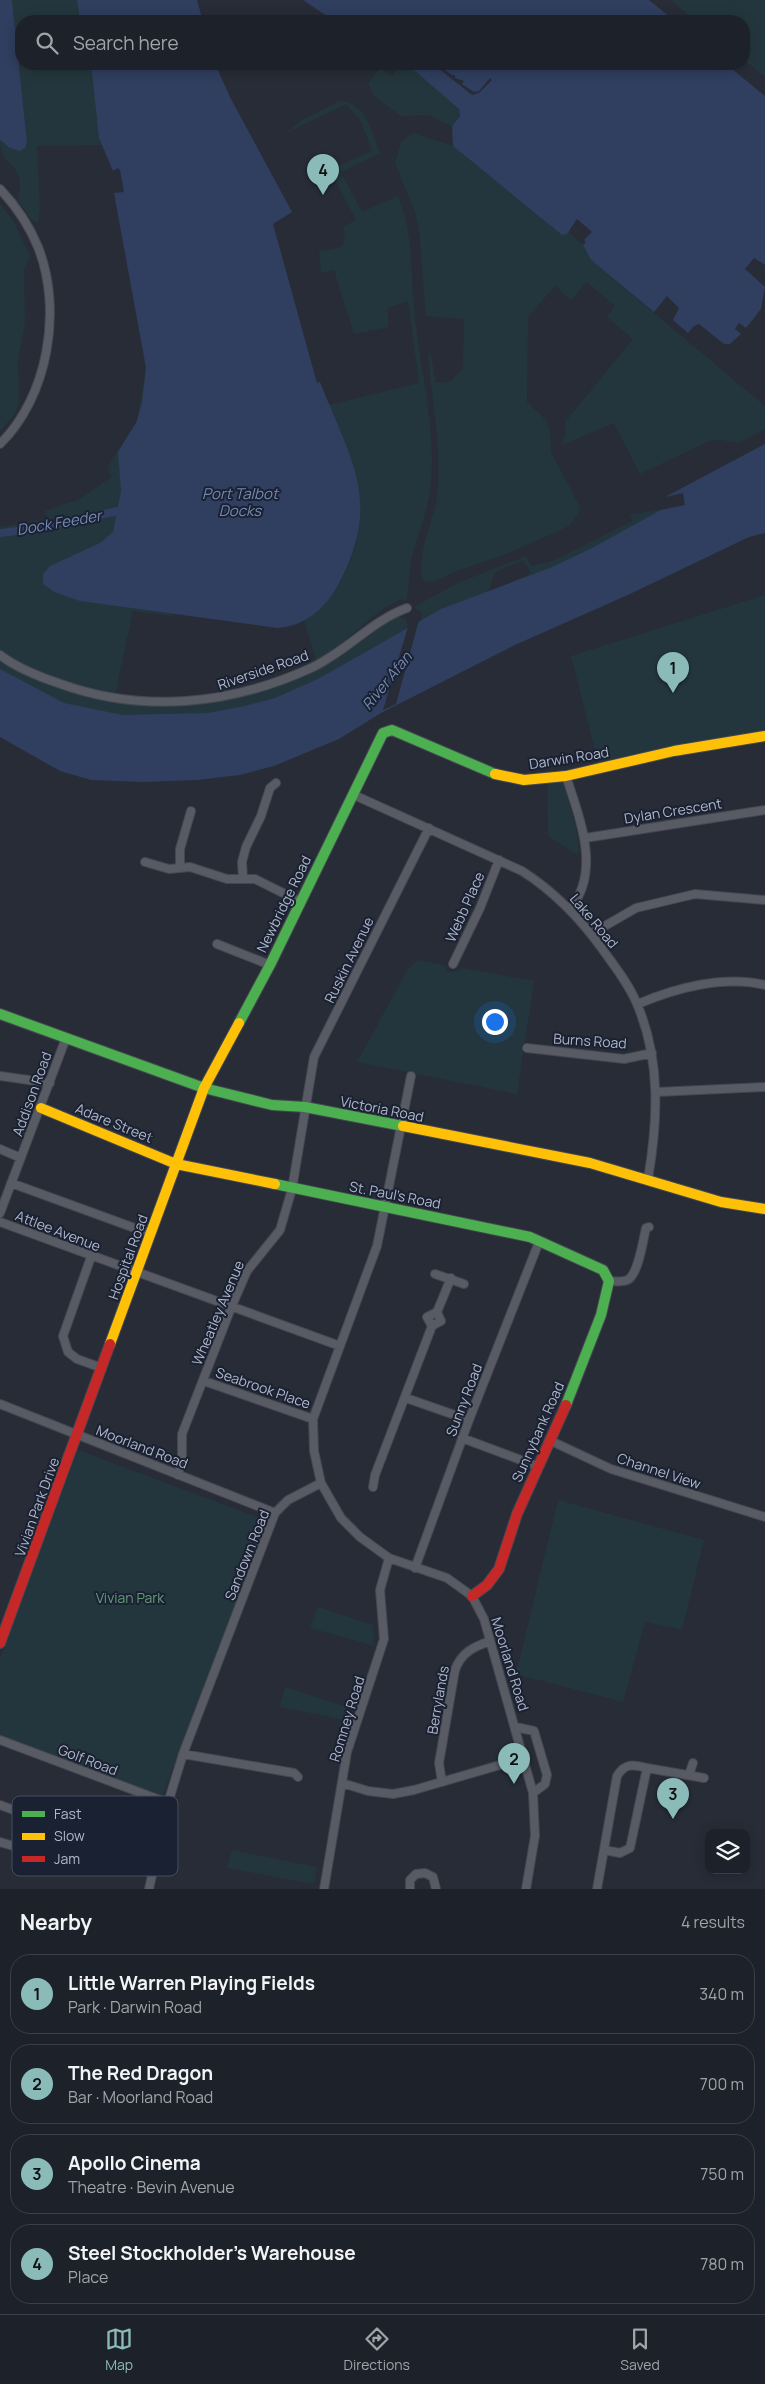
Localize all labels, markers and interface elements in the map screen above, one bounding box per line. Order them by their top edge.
search box [15,15,750,70]
icon: search [33,29,61,57]
text: Search here [73,30,179,56]
pin: 4 [307,154,339,195]
water label: Port Talbot Docks [202,483,280,521]
water label: Dock Feeder [15,504,105,540]
street label: Riverside Road [215,645,311,694]
water label: River Afan [357,646,417,714]
pin: 1 [657,652,689,693]
street label: Darwin Road [528,742,610,773]
street label: Dylan Crescent [623,793,724,828]
street label: Newbridge Road [252,852,315,955]
street label: Webb Place [441,869,488,945]
street label: Lake Road [566,889,623,952]
street label: Ruskin Avenue [319,913,378,1006]
your location [482,1009,508,1035]
street label: Burns Road [553,1028,627,1053]
street label: Addison Road [7,1049,56,1139]
street label: Victoria Road [339,1091,426,1126]
street label: Adare Street [73,1098,156,1147]
street label: St. Paul's Road [348,1176,443,1213]
street label: Attlee Avenue [13,1206,103,1255]
street label: Hospital Road [103,1212,152,1302]
street label: Wheatley Avenue [187,1257,248,1368]
street label: Sunny Road [441,1361,486,1439]
street label: Seabrook Place [213,1362,313,1413]
street label: Sunnybank Road [507,1379,568,1485]
street label: Moorland Road [94,1420,191,1473]
street label: Channel View [615,1448,704,1493]
street label: Vivian Park Drive [10,1455,63,1559]
street label: Sandown Road [220,1507,273,1603]
park label: Vivian Park [96,1588,165,1607]
street label: Moorland Road [487,1615,534,1713]
street label: Berrylands [422,1664,453,1736]
street label: Romney Road [324,1674,369,1764]
street label: Golf Road [56,1739,121,1780]
pin: 2 [498,1743,530,1784]
pin: 3 [657,1778,689,1819]
legend [12,1796,178,1876]
text: Fast [54,1804,82,1823]
text: Slow [54,1826,85,1845]
map controls [705,1829,750,1874]
button: layers [705,1829,750,1874]
text: Jam [54,1849,80,1868]
text: Nearby [20,1908,92,1936]
text: 4 results [681,1911,745,1933]
text: Little Warren Playing Fields [68,1970,315,1996]
text: 1 [33,1983,41,2005]
text: 340 m [699,1983,744,2005]
text: Park · Darwin Road [68,1996,202,2018]
text: The Red Dragon [68,2060,213,2086]
text: 2 [32,2073,42,2095]
text: 700 m [700,2073,744,2095]
text: Bar · Moorland Road [68,2086,213,2108]
text: Apollo Cinema [68,2150,201,2176]
text: 3 [32,2163,42,2185]
text: 750 m [700,2163,744,2185]
text: Theatre · Bevin Avenue [68,2176,235,2198]
text: Steel Stockholder's Warehouse [68,2240,356,2266]
text: 4 [32,2253,42,2275]
text: 780 m [700,2253,744,2275]
text: Place [68,2266,108,2288]
tab: Map [105,2325,133,2374]
tab: Directions [344,2325,410,2374]
tab: Saved [620,2325,660,2374]

